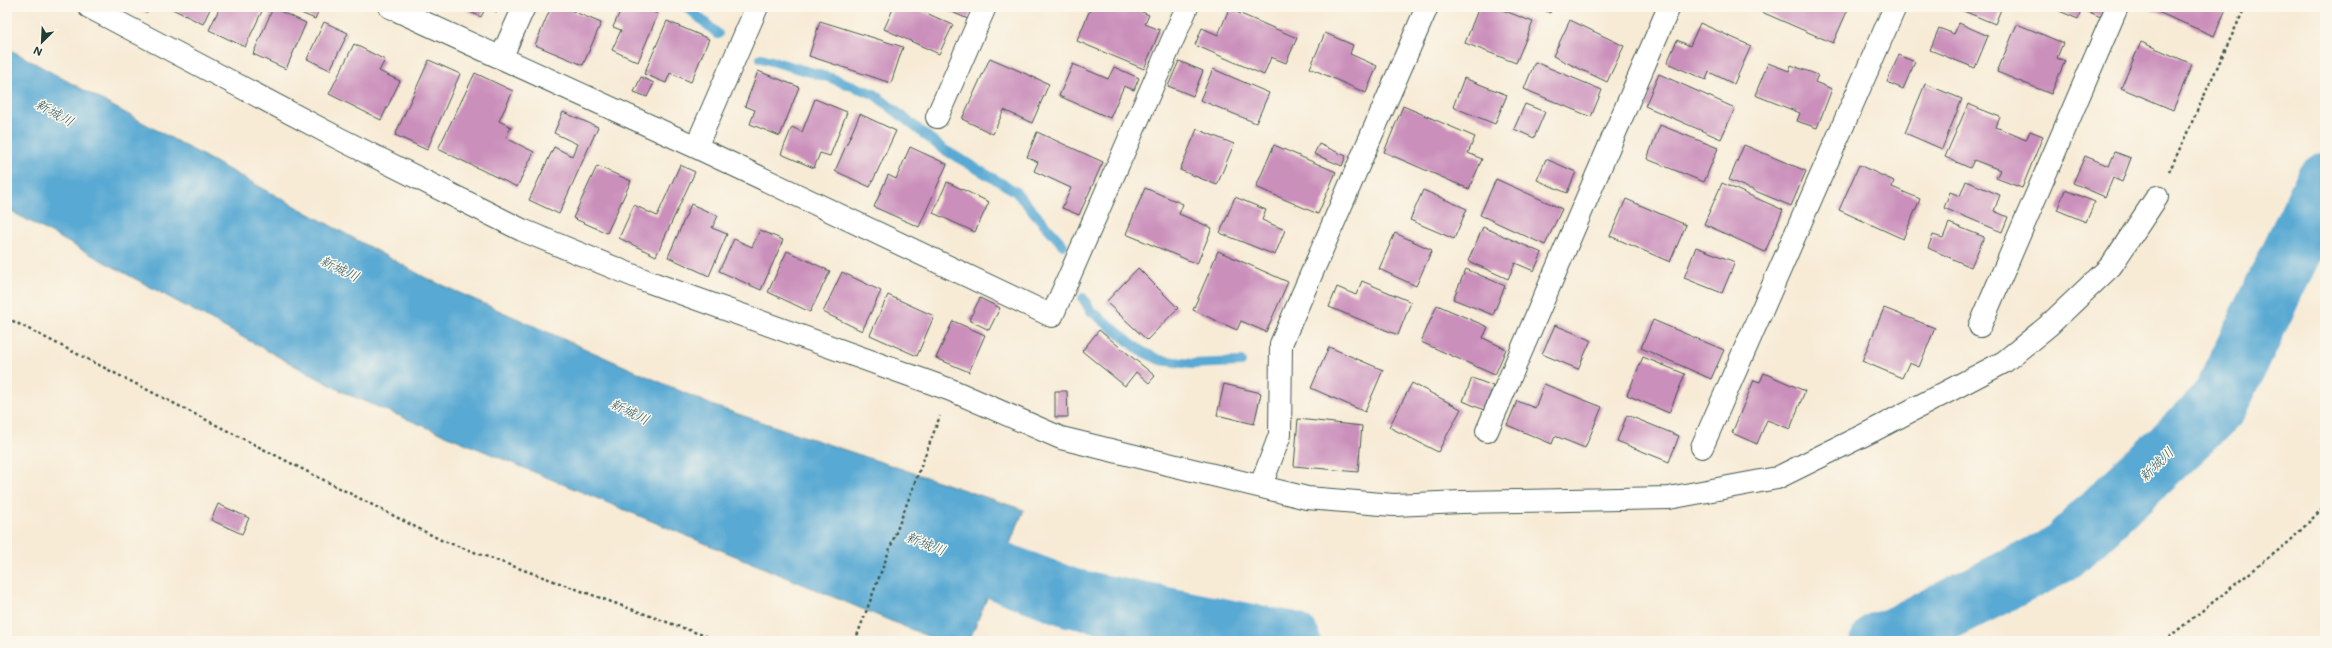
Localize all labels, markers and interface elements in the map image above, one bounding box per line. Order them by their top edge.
north arrow [22,22,62,62]
text: N [31,43,45,60]
water label: 新城川 [32,94,78,130]
water label: 新城川 [317,250,363,286]
water label: 新城川 [607,393,653,429]
water label: 新城川 [2134,443,2178,485]
water label: 新城川 [903,527,949,559]

